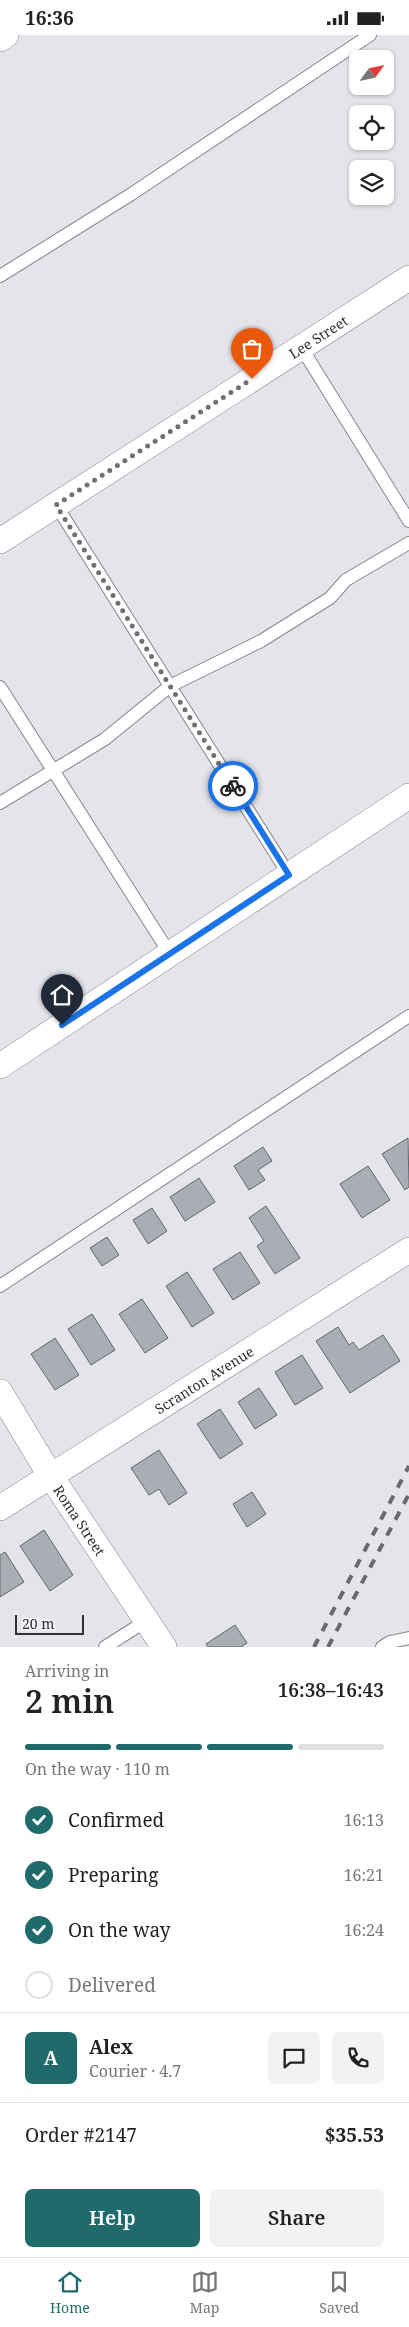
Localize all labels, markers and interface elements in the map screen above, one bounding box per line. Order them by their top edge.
text: 16:36 [25,5,74,31]
north arrow [349,50,394,95]
map controls [349,50,394,205]
button: locate [349,105,394,150]
button: layers [349,160,394,205]
street label: Lee Street [285,311,351,363]
pin [231,328,273,379]
icon: bag [238,335,266,363]
courier [208,761,258,811]
icon: bike [219,772,247,800]
pin [41,974,83,1025]
icon: home [48,981,76,1009]
street label: Scranton Avenue [151,1341,257,1418]
street label: Roma Street [50,1481,110,1559]
scale bar [15,1612,84,1635]
text: 20 m [22,1614,55,1633]
text: Arriving in [25,1660,109,1682]
text: 16:38–16:43 [278,1677,384,1703]
text: 2 min [25,1679,114,1722]
text: On the way · 110 m [25,1758,170,1780]
icon: check [25,1806,53,1834]
text: Confirmed [68,1807,164,1833]
text: 16:13 [344,1809,384,1831]
icon: check [25,1861,53,1889]
text: Preparing [68,1862,158,1888]
text: 16:21 [344,1864,384,1886]
icon: check [25,1916,53,1944]
text: On the way [68,1917,171,1943]
text: 16:24 [344,1919,384,1941]
text: Delivered [68,1972,156,1998]
button: chat [268,2032,320,2084]
button: phone [332,2032,384,2084]
text: Alex [89,2034,133,2060]
text: A [44,2045,58,2071]
text: Courier · 4.7 [89,2060,181,2082]
text: Order #2147 [25,2122,137,2148]
text: $35.53 [325,2122,384,2148]
button: Help [25,2189,200,2247]
button: Share [210,2189,384,2247]
tab: Home [50,2268,90,2317]
tab: Map [190,2268,219,2317]
tab: Saved [319,2268,359,2317]

